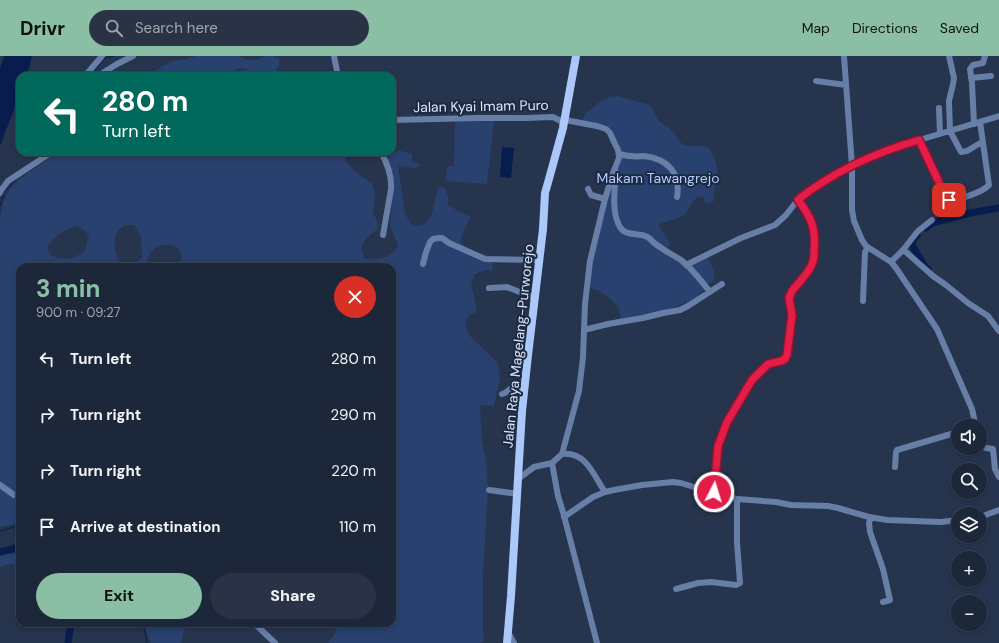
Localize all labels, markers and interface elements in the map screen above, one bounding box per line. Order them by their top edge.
search box [89,10,369,46]
text: Drivr [20,16,65,41]
icon: search [103,17,125,39]
text: Search here [135,18,218,38]
text: Map [802,19,830,37]
text: Directions [852,19,918,37]
text: Saved [940,19,979,37]
text: 280 m [102,83,188,120]
icon: left [36,88,88,140]
street label: Jalan Kyai Imam Puro [413,96,549,116]
text: Turn left [102,119,171,143]
park label: Makam Tawangrejo [597,169,719,187]
pin [932,183,966,217]
icon: arrive [938,189,960,211]
street label: Jalan Raya Magelang-Purworejo [498,243,538,449]
text: 3 min [36,273,100,304]
button: close [334,276,376,318]
text: 900 m · 09:27 [36,304,120,321]
icon: left [36,348,58,370]
text: Turn left [70,349,131,369]
text: 280 m [331,349,376,369]
icon: right [36,404,58,426]
text: Turn right [70,405,141,425]
text: 290 m [330,405,376,425]
map controls [951,419,987,631]
button: sound [951,419,987,455]
icon: right [36,460,58,482]
text: Turn right [70,461,141,481]
text: 220 m [331,461,376,481]
button: search [951,463,987,499]
position arrow [693,471,735,513]
button: layers [951,507,987,543]
icon: arrive [36,516,58,538]
text: Arrive at destination [70,517,221,537]
text: 110 m [339,517,376,537]
button: + [951,551,987,587]
button: Exit [36,573,202,619]
button: Share [210,573,376,619]
button: − [951,595,987,631]

